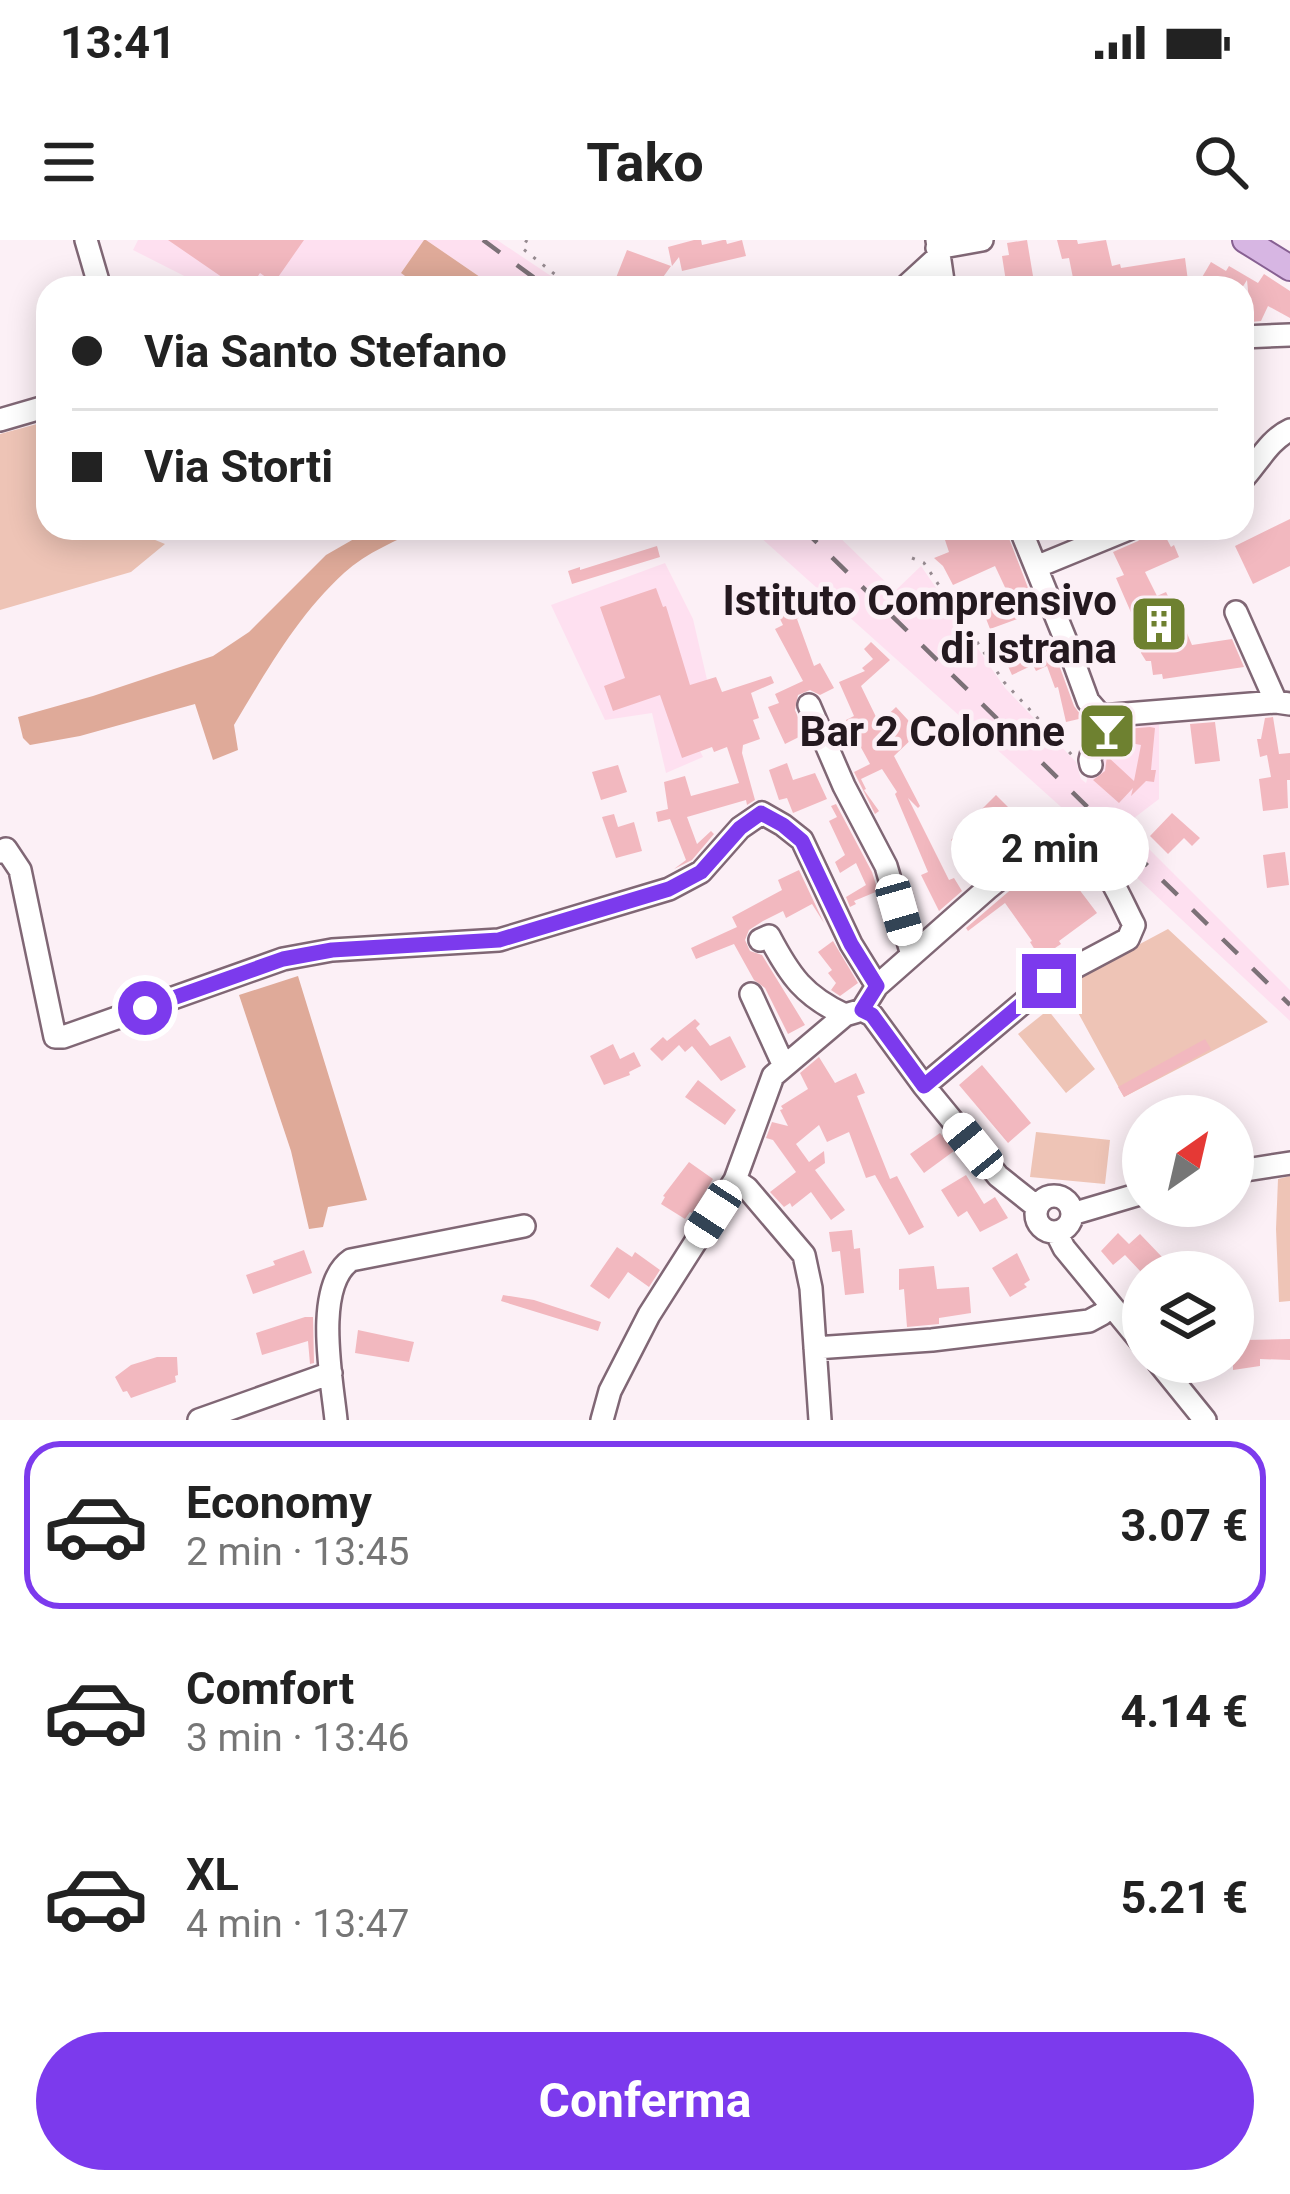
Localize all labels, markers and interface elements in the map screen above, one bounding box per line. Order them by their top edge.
text: 13:41 [60,16,176,69]
icon: menu [36,129,102,195]
icon: search [1188,129,1254,195]
text: Tako [586,131,704,194]
text: Via Santo Stefano [144,325,507,378]
text: Via Storti [144,440,333,493]
place label: Istituto Comprensivo di Istrana [723,576,1117,673]
building icon: Istituto Comprensivo di Istrana [1128,593,1190,655]
bar icon: Bar 2 Colonne [1076,700,1138,762]
place label: Bar 2 Colonne [800,707,1065,756]
callout: 2 min [950,807,1148,891]
text: 2 min [1001,826,1099,872]
car [872,870,926,950]
route end [1022,954,1076,1008]
route start [118,981,172,1035]
north arrow [1122,1095,1254,1227]
map controls [1122,1095,1254,1383]
car [936,1107,1010,1185]
car [678,1174,748,1254]
button: layers [1122,1251,1254,1383]
icon: car [42,1471,150,1579]
text: Economy [186,1476,372,1529]
text: 3.07 € [1120,1499,1248,1552]
text: 2 min · 13:45 [186,1529,409,1575]
icon: car [42,1657,150,1765]
text: Comfort [186,1662,354,1715]
text: 4.14 € [1120,1685,1248,1738]
text: 3 min · 13:46 [186,1715,409,1761]
icon: car [42,1843,150,1951]
text: XL [186,1848,239,1901]
text: 5.21 € [1120,1871,1248,1924]
text: 4 min · 13:47 [186,1901,409,1947]
button: Conferma [36,2032,1254,2170]

